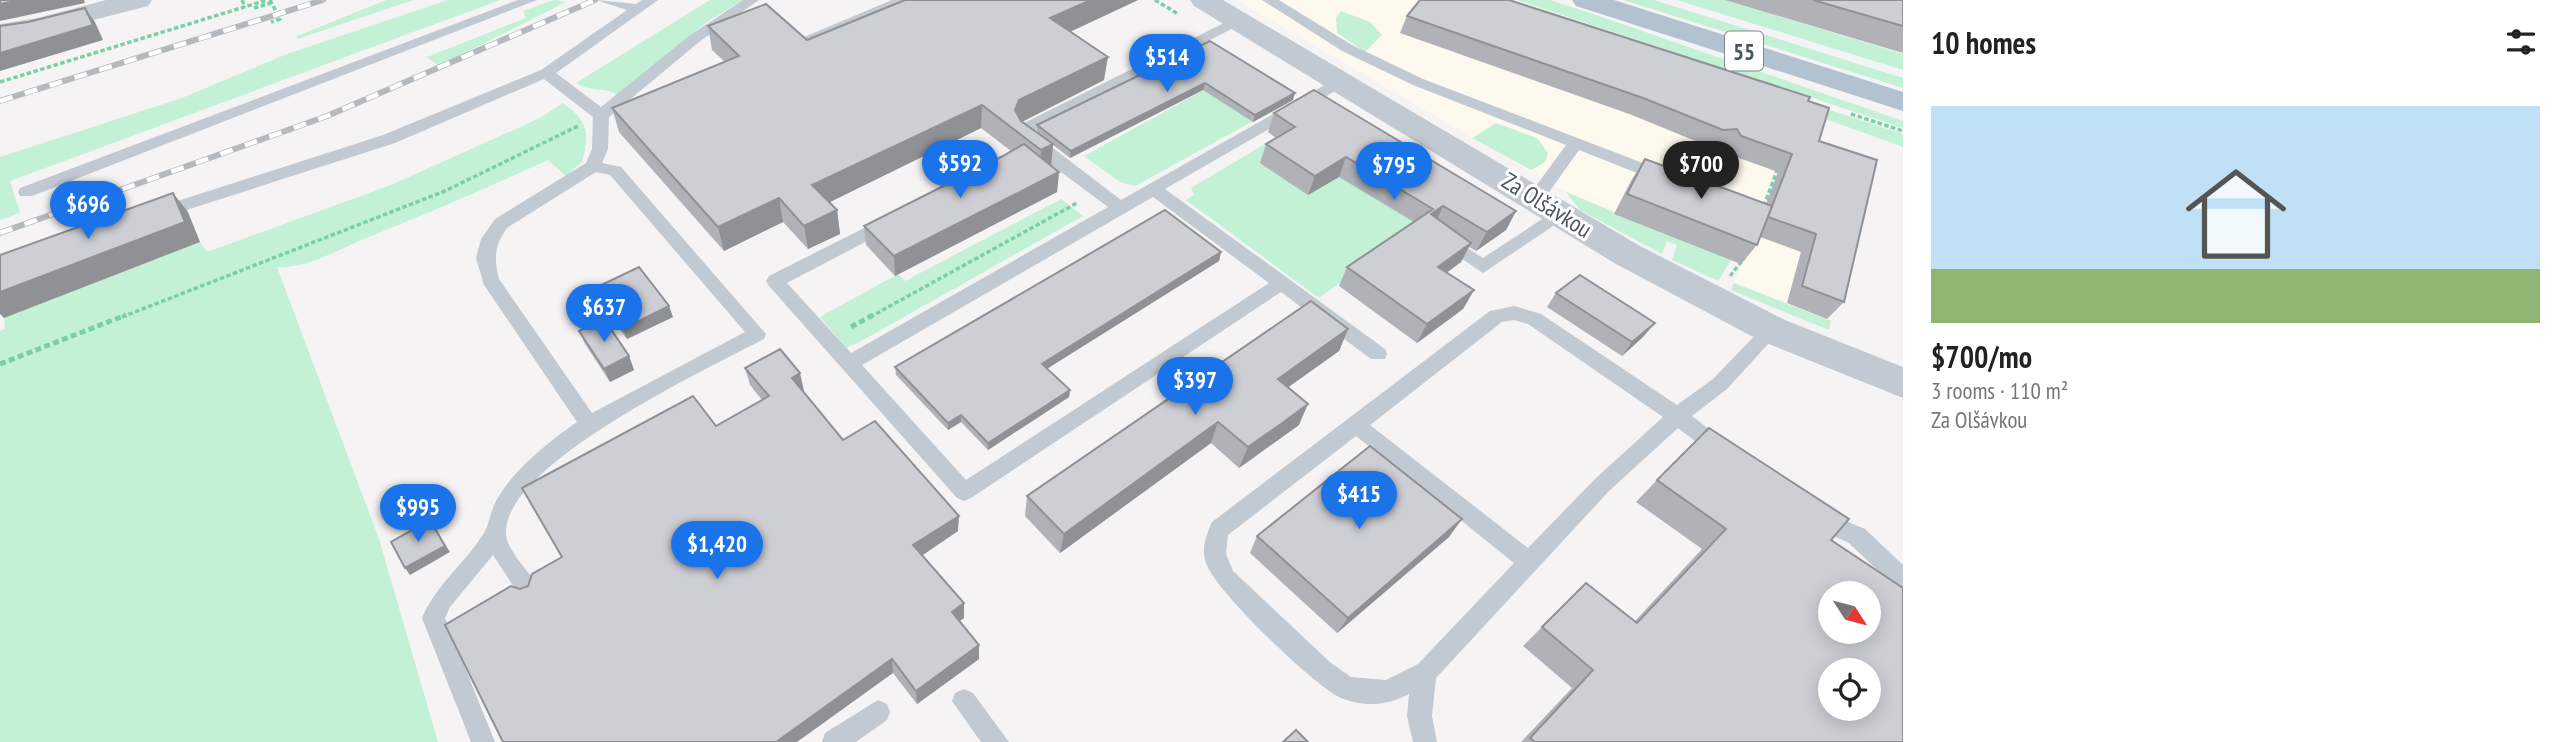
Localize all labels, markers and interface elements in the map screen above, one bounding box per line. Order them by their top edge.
text: 10 homes [1931,23,2036,62]
icon: filters [2502,23,2540,61]
road number: 55 [1725,32,1763,70]
pin: $514 [1126,34,1208,94]
text: $514 [1145,42,1189,71]
pin: $592 [919,140,1001,200]
pin: $795 [1353,142,1435,202]
pin: $700 [1660,142,1742,201]
text: $592 [938,148,982,177]
text: $700 [1679,149,1723,178]
text: $795 [1372,150,1416,179]
icon: home [2173,151,2299,277]
street label: Za Olšávkou [1496,165,1598,245]
pin: $696 [47,182,129,241]
text: $696 [66,189,110,218]
pin: $637 [563,284,645,344]
text: $637 [582,292,626,321]
text: $700/mo [1931,337,2032,376]
pin: $397 [1154,358,1236,417]
text: $397 [1173,365,1217,394]
text: 3 rooms · 110 m² [1931,376,2068,405]
text: Za Olšávkou [1931,405,2027,434]
pin: $415 [1318,472,1400,531]
text: $415 [1337,479,1381,508]
pin: $995 [377,484,459,544]
text: $995 [396,492,440,521]
pin: $1,420 [660,522,774,581]
text: $1,420 [687,529,747,558]
north arrow [1818,581,1881,644]
map controls [1818,581,1881,721]
button: locate [1818,658,1881,721]

